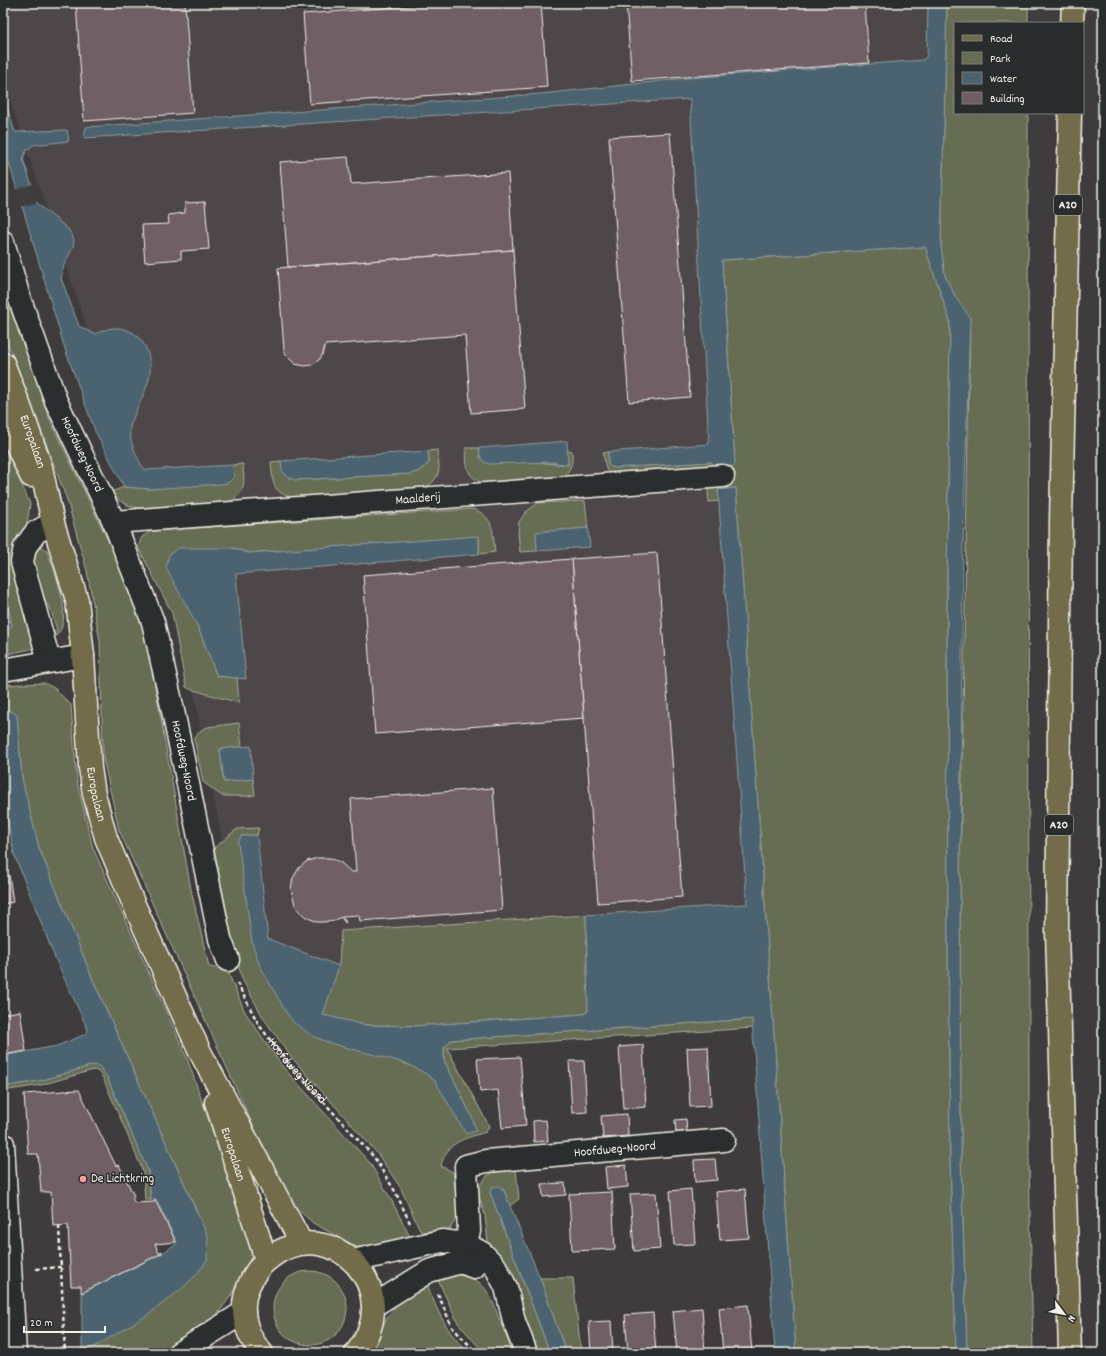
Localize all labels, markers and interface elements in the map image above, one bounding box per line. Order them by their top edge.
legend [954,22,1084,114]
text: Road [990,31,1012,48]
text: Park [990,51,1011,68]
text: Water [990,71,1017,88]
text: Building [990,91,1025,108]
road number: A20 [1054,195,1082,215]
street label: Europalaan [14,412,50,471]
street label: Hoofdweg-Noord [55,413,108,496]
street label: Maalderij [395,488,441,510]
street label: Hoofdweg-Noord [166,718,201,803]
street label: Europalaan [80,766,111,824]
road number: A20 [1045,815,1073,835]
street label: Hoofdweg-Noord [263,1034,331,1108]
street label: Europalaan [215,1125,250,1184]
street label: Hoofdweg-Noord [573,1137,657,1163]
place label: De Lichtkring [91,1170,155,1189]
marker: De Lichtkring [78,1174,88,1184]
north arrow [1044,1294,1084,1334]
scale bar [24,1308,105,1334]
text: N [1062,1312,1079,1325]
text: 20 m [30,1315,53,1332]

